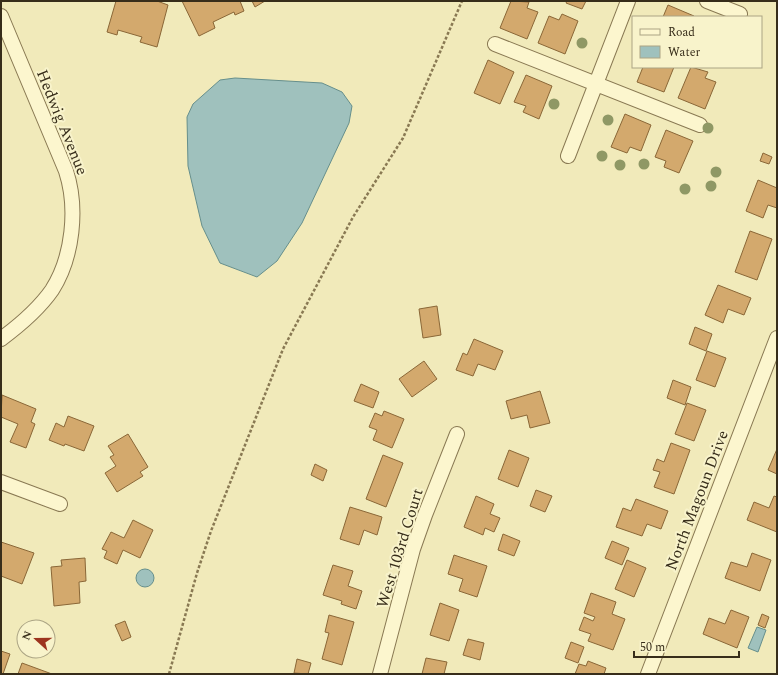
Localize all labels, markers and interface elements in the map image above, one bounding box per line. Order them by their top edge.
legend [632,16,762,68]
text: Road [668,23,695,42]
text: Water [668,43,700,62]
street label: Hedwig Avenue [30,66,94,179]
street label: North Magoun Drive [659,427,735,574]
street label: West 103rd Court [370,485,430,611]
north arrow [16,619,56,659]
text: N [18,628,37,643]
scale bar [634,633,739,659]
text: 50 m [640,638,665,657]

